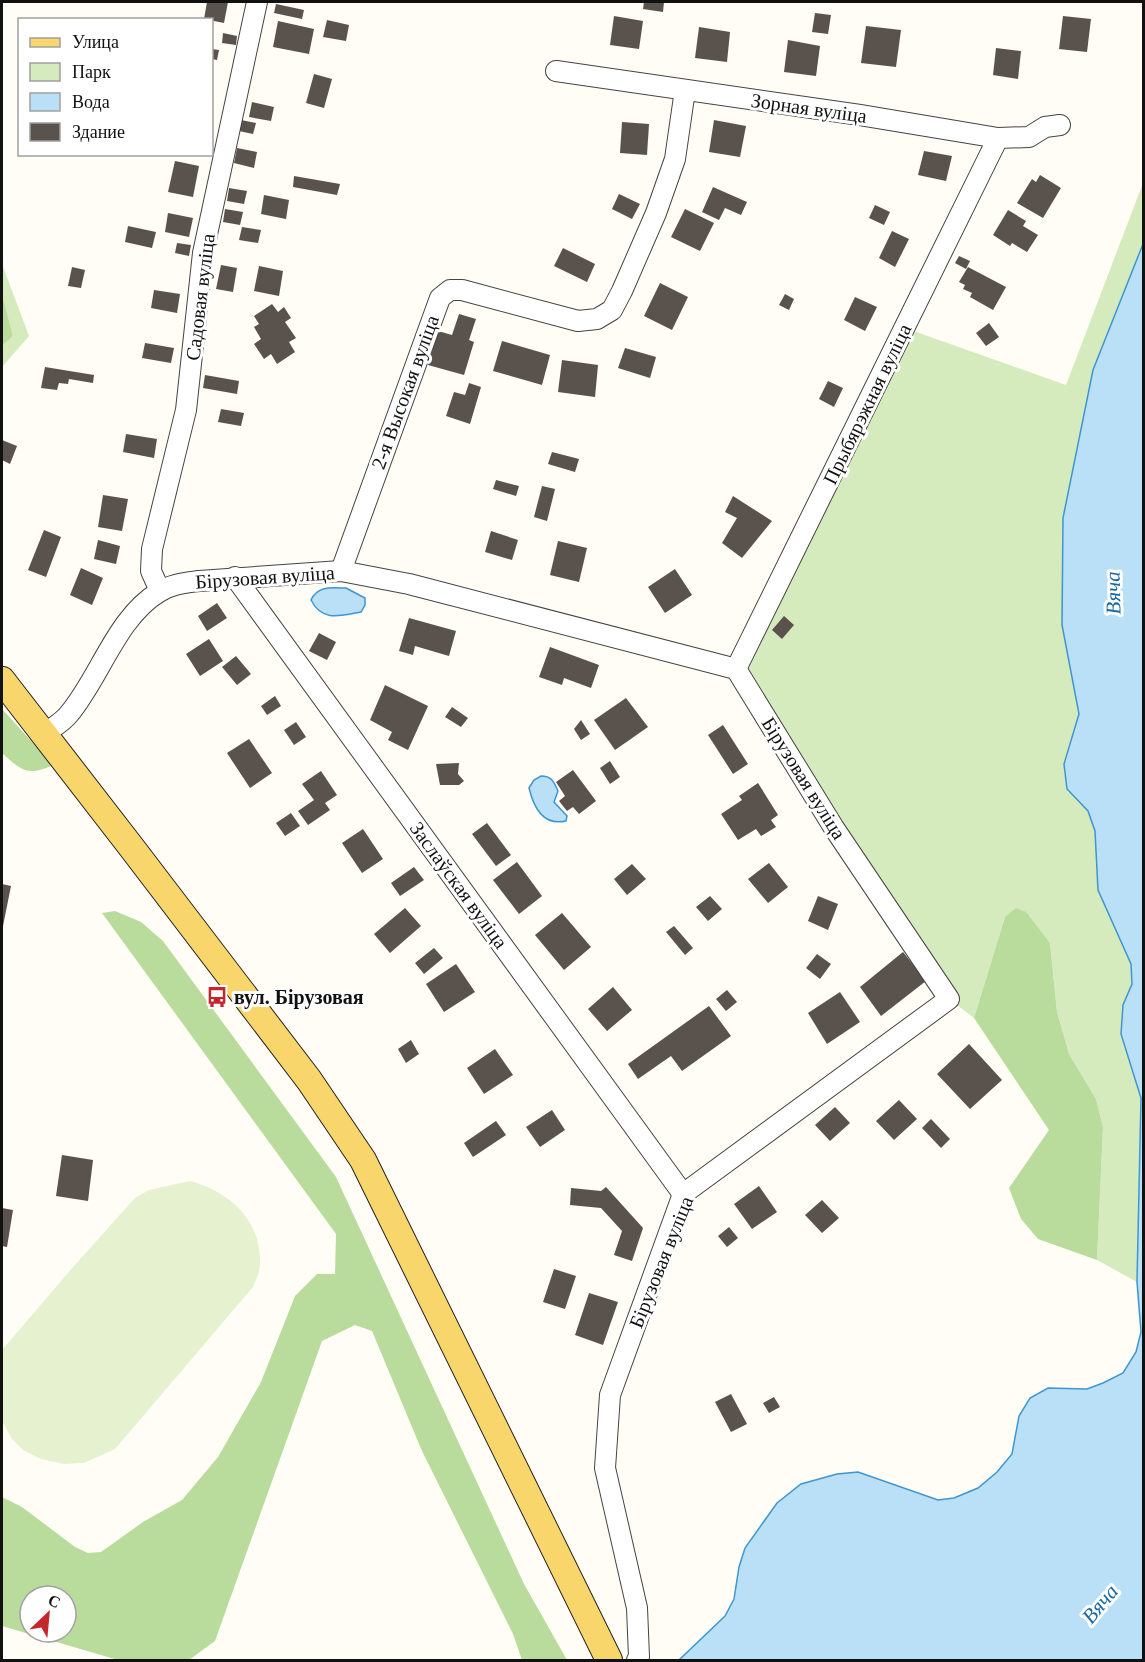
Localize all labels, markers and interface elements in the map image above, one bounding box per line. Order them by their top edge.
legend [18,18,213,156]
text: Улица [72,32,119,52]
text: Парк [72,62,111,82]
street label: Зорная вуліца [749,89,868,128]
text: Вода [72,92,110,112]
text: Здание [72,122,125,142]
street label: Садовая вуліца [181,232,220,362]
street label: 2-я Высокая вуліца [367,312,444,472]
street label: Прыбярэжная вуліца [819,320,916,488]
street label: Бірузовая вуліца [194,561,336,594]
water label: Вяча [1101,571,1125,615]
street label: Бірузовая вуліца [757,713,850,844]
street label: Заслаўская вуліца [405,817,512,953]
bus stop icon: вул. Бірузовая [205,985,229,1009]
place label: вул. Бірузовая [234,986,364,1009]
street label: Бірузовая вуліца [625,1193,698,1331]
water label: Вяча [1077,1580,1123,1628]
north arrow [18,1584,78,1644]
text: С [45,1591,63,1611]

